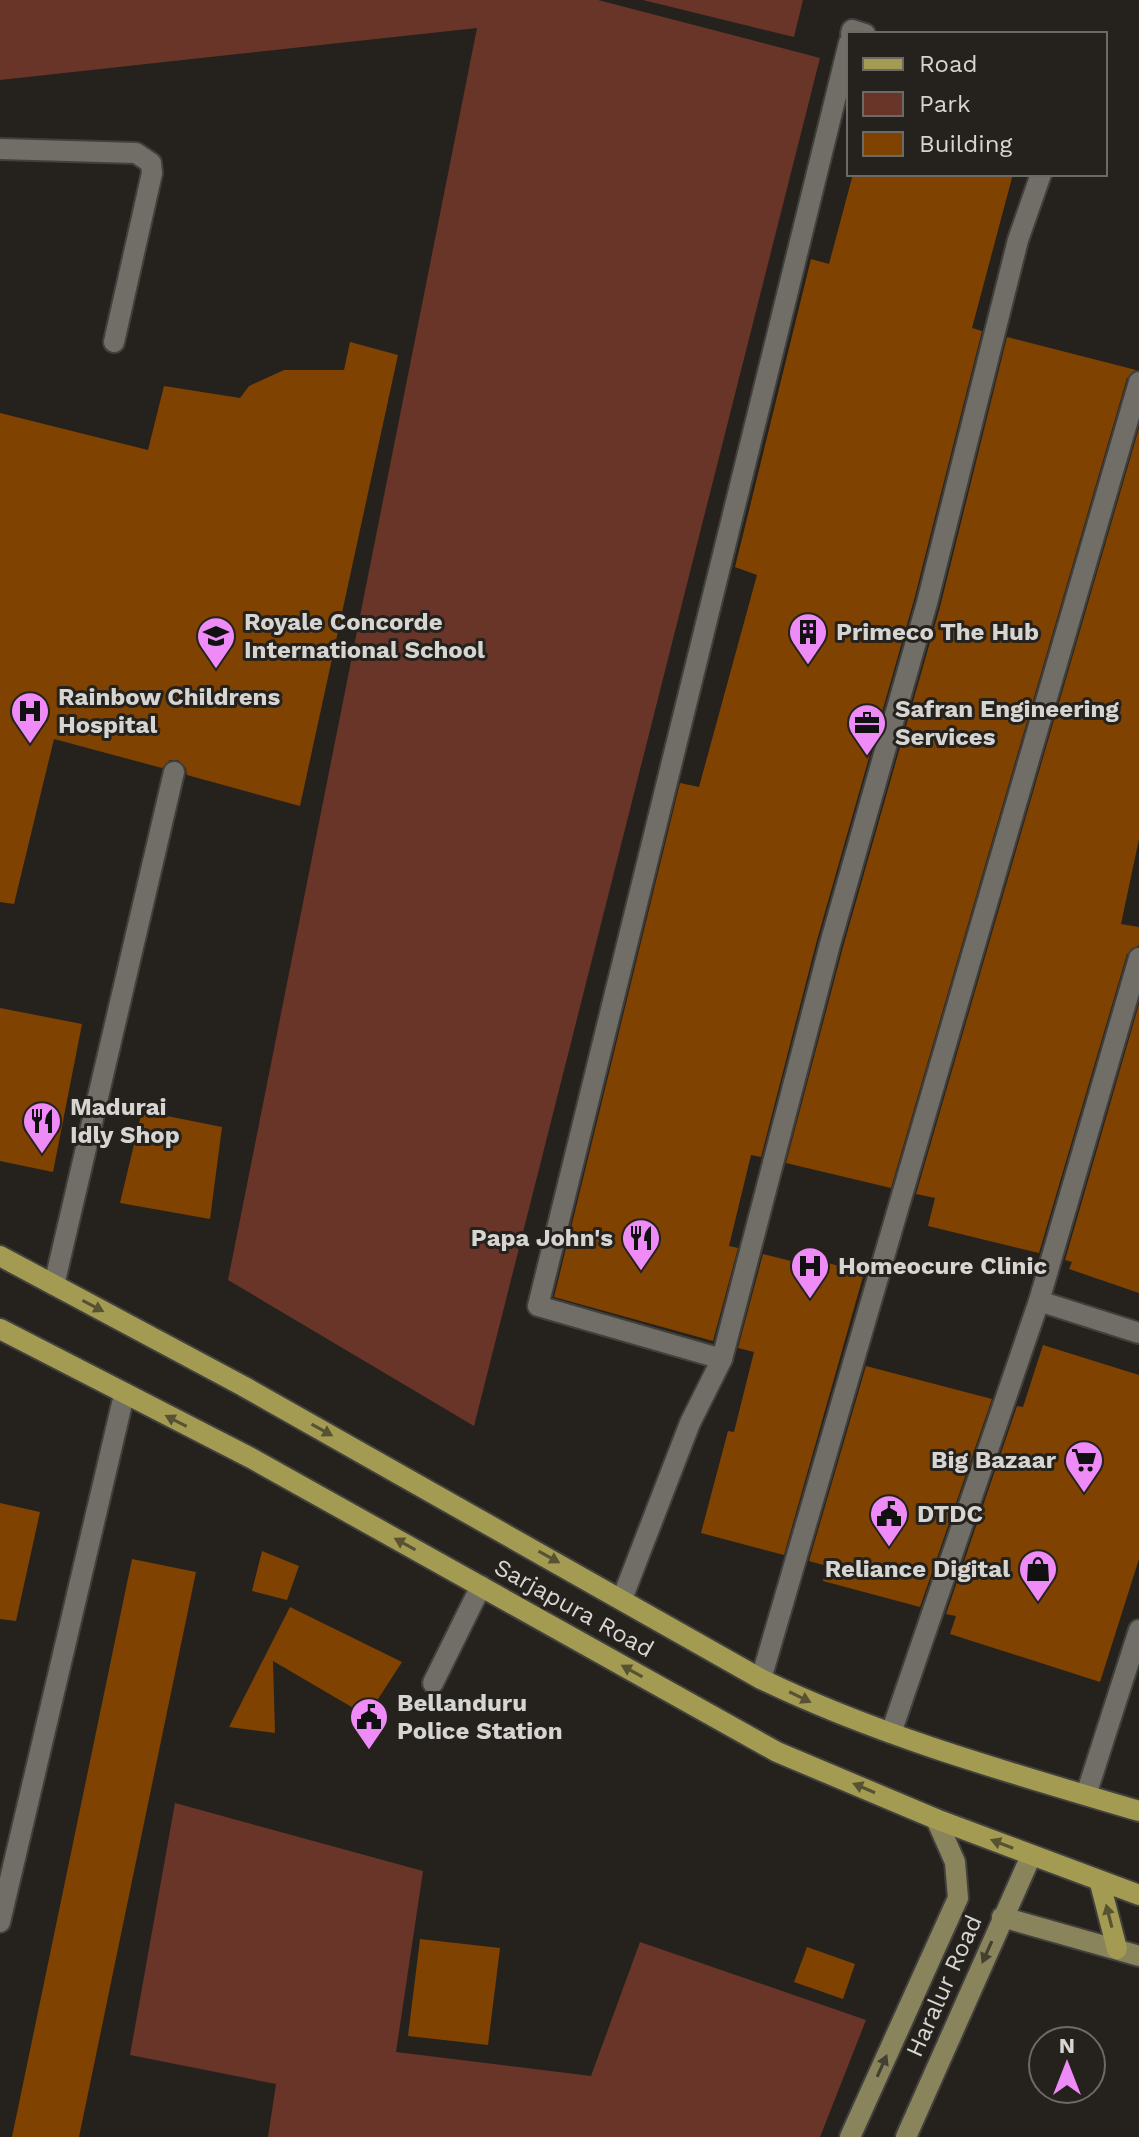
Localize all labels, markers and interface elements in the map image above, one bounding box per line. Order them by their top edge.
legend [847,32,1107,176]
text: Road [919,50,978,78]
text: Park [919,90,971,118]
text: Building [919,130,1012,158]
place label: Royale Concorde International School [244,608,485,664]
building icon: Primeco The Hub [787,611,829,666]
school or university icon: Royale Concorde International School [195,615,237,670]
place label: Primeco The Hub [836,618,1039,646]
place label: Rainbow Childrens Hospital [58,683,280,739]
hospital icon: Rainbow Childrens Hospital [9,690,51,745]
place label: Safran Engineering Services [895,695,1119,751]
office icon: Safran Engineering Services [846,702,888,757]
place label: Madurai Idly Shop [70,1093,180,1149]
restaurant icon: Madurai Idly Shop [21,1100,63,1155]
restaurant icon: Papa John's [620,1217,662,1272]
place label: Papa John's [471,1224,613,1252]
hospital icon: Homeocure Clinic [789,1245,831,1300]
place label: Homeocure Clinic [838,1252,1047,1280]
one-way arrow [82,1299,105,1312]
one-way arrow [165,1414,188,1427]
one-way arrow [311,1423,333,1437]
supermarket icon: Big Bazaar [1063,1439,1105,1494]
place label: Big Bazaar [931,1446,1057,1474]
public building icon: DTDC [868,1493,910,1548]
place label: DTDC [917,1500,983,1528]
one-way arrow [394,1537,417,1551]
shop icon: Reliance Digital [1017,1548,1059,1603]
one-way arrow [537,1550,560,1564]
street label: Sarjapura Road [490,1553,658,1663]
place label: Reliance Digital [825,1555,1010,1583]
one-way arrow [621,1664,644,1678]
place label: Bellanduru Police Station [397,1689,563,1745]
one-way arrow [788,1690,812,1704]
public building icon: Bellanduru Police Station [348,1696,390,1751]
one-way arrow [852,1782,876,1795]
one-way arrow [990,1838,1014,1851]
one-way arrow [1102,1903,1114,1928]
street label: Haralur Road [900,1911,988,2061]
one-way arrow [980,1941,993,1964]
north arrow [1027,2025,1107,2105]
text: N [1059,2033,1075,2058]
one-way arrow [875,2054,889,2078]

